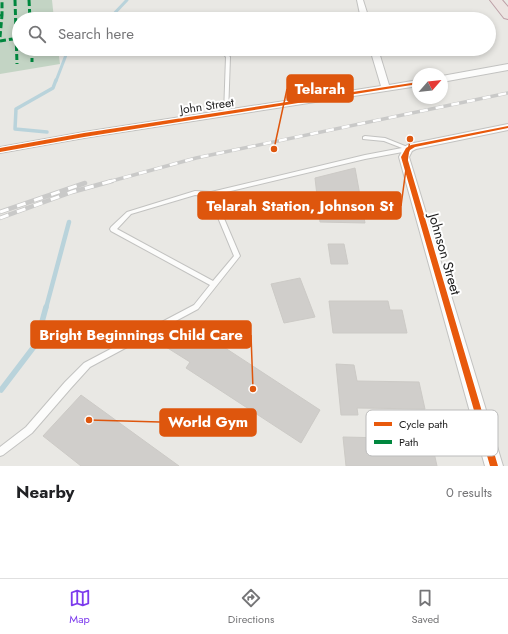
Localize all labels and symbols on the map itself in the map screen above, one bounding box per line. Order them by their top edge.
north arrow [412,68,448,104]
callout: Telarah [287,75,353,102]
text: Telarah [295,78,345,100]
street label: John Street [177,93,235,119]
callout: Telarah Station, Johnson St [198,192,401,219]
text: Telarah Station, Johnson St [207,195,394,217]
street label: Johnson Street [423,209,466,298]
callout: Bright Beginnings Child Care [31,321,251,348]
text: Bright Beginnings Child Care [39,324,243,346]
callout: World Gym [160,409,256,436]
legend [366,410,498,456]
text: World Gym [168,411,248,433]
text: Cycle path [399,416,448,432]
text: Path [399,434,418,450]

